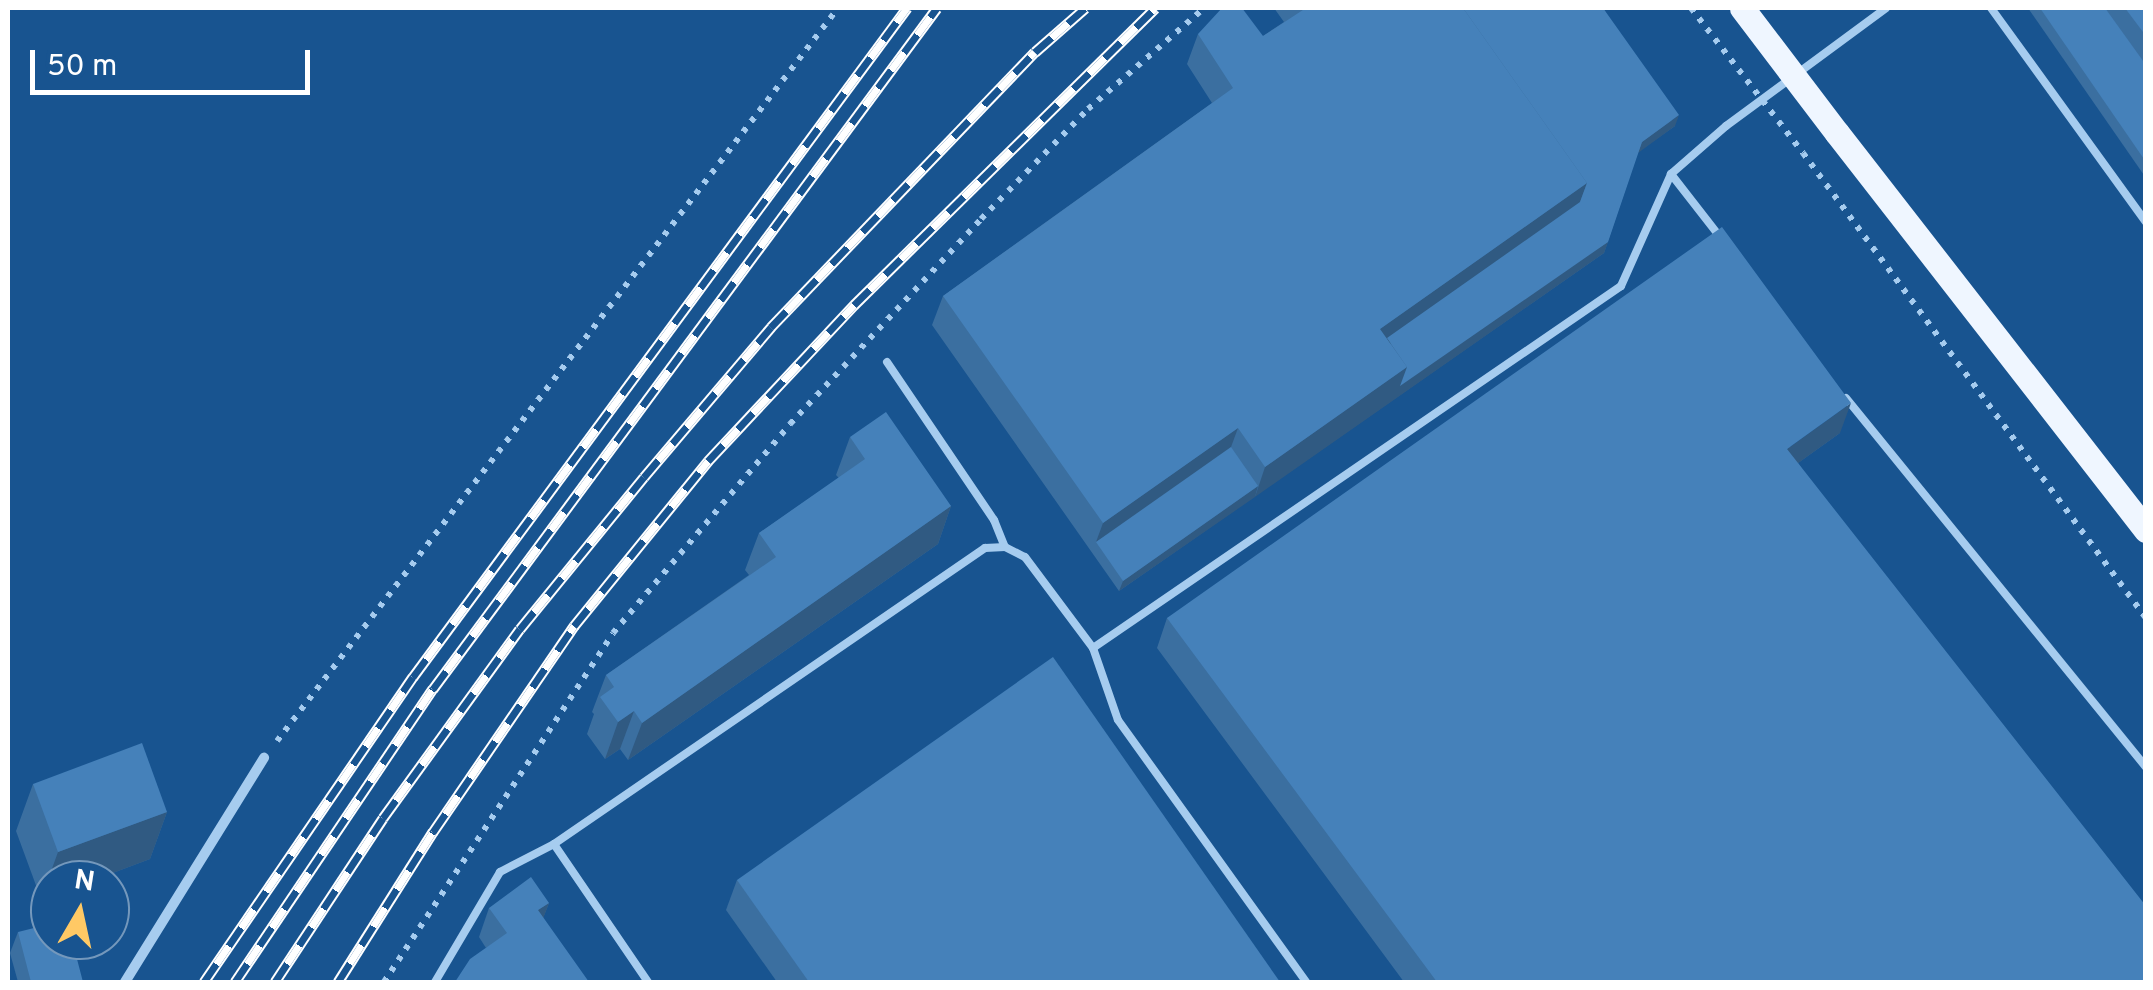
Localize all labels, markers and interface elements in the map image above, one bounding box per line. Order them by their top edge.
scale bar [35,30,315,92]
text: 50 m [47,49,117,86]
north arrow [30,860,130,960]
text: N [72,863,97,902]

